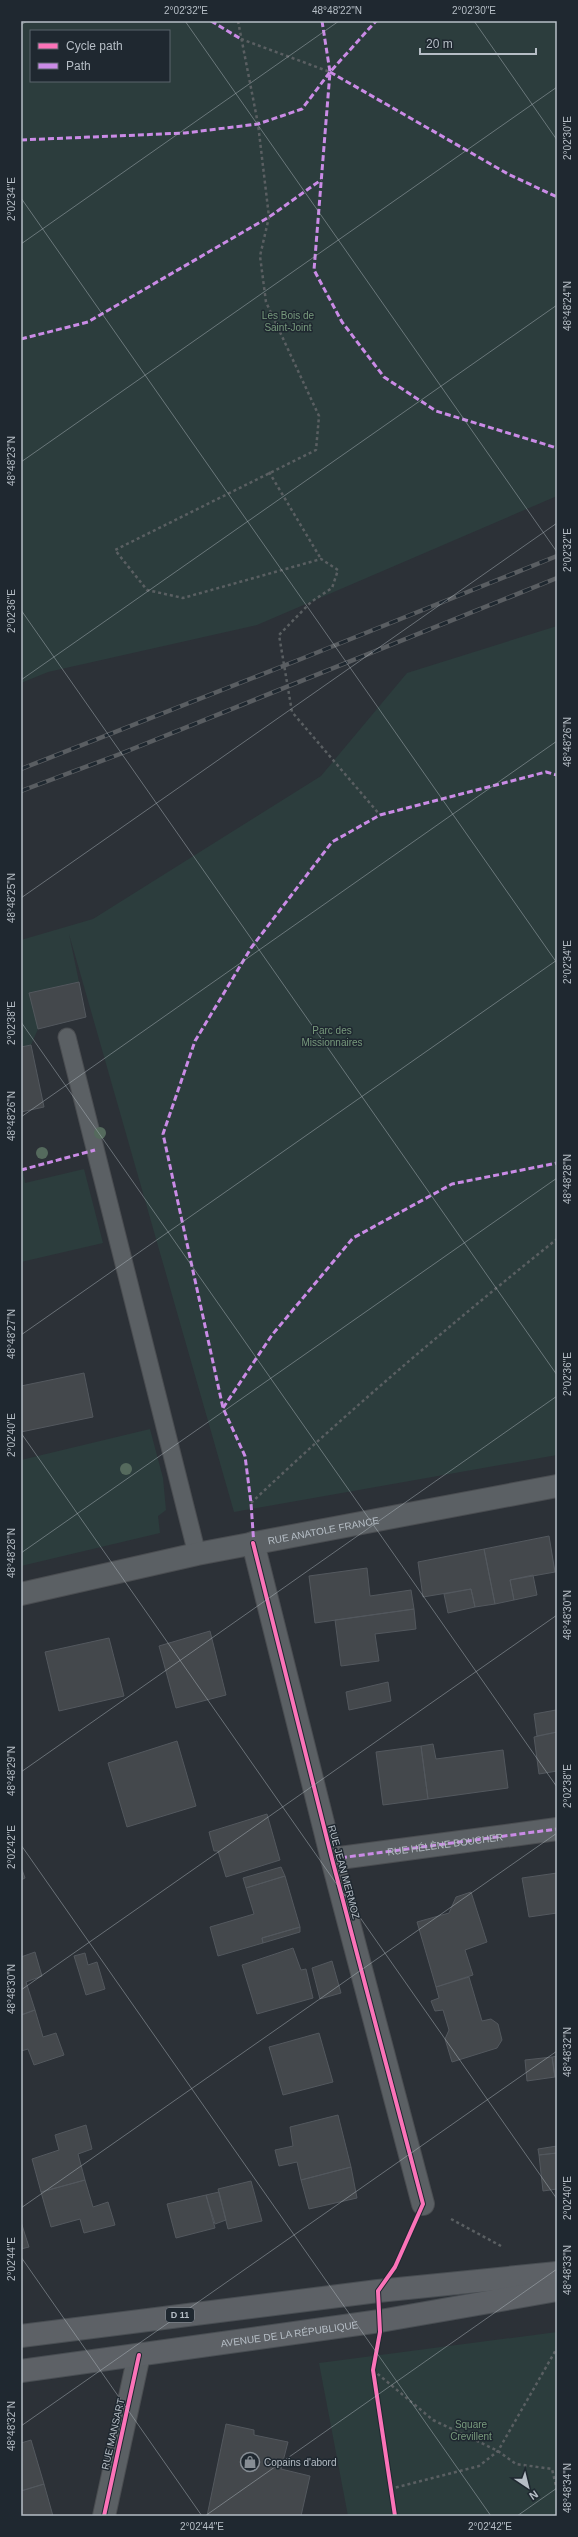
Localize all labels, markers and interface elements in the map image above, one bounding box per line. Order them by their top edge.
text: 2°02'32"E [164,5,208,16]
text: 48°48'22"N [312,5,362,16]
text: 2°02'30"E [452,5,496,16]
legend [30,30,170,82]
scale bar [420,30,536,56]
text: 20 m [426,37,453,51]
text: Cycle path [66,39,123,53]
text: Path [66,59,91,73]
text: 2°02'30"E [562,116,573,160]
text: 2°02'34"E [6,177,17,221]
text: 48°48'24"N [562,281,573,331]
park label: Les Bois de Saint-Joint [262,310,315,333]
text: 48°48'23"N [6,436,17,486]
text: 2°02'32"E [562,528,573,572]
text: 2°02'36"E [6,589,17,633]
text: 48°48'26"N [562,717,573,767]
text: 48°48'25"N [6,873,17,923]
text: 2°02'34"E [562,940,573,984]
text: 2°02'38"E [6,1001,17,1045]
park label: Parc des Missionnaires [301,1025,363,1048]
text: 48°48'26"N [6,1091,17,1141]
text: 48°48'28"N [562,1154,573,1204]
text: 48°48'27"N [6,1309,17,1359]
text: 2°02'36"E [562,1352,573,1396]
text: 2°02'40"E [6,1413,17,1457]
street label: RUE ANATOLE FRANCE [267,1514,380,1546]
text: 48°48'28"N [6,1528,17,1578]
text: 48°48'30"N [562,1590,573,1640]
text: 48°48'29"N [6,1746,17,1796]
text: 2°02'38"E [562,1764,573,1808]
street label: RUE JEAN MERMOZ [326,1824,362,1920]
text: 2°02'42"E [6,1825,17,1869]
street label: RUE HÉLÈNE BOUCHER [386,1831,504,1857]
text: 48°48'30"N [6,1964,17,2014]
text: 48°48'32"N [562,2027,573,2077]
text: 2°02'40"E [562,2176,573,2220]
text: 2°02'44"E [6,2237,17,2281]
text: 48°48'33"N [562,2245,573,2295]
road number: D 11 [166,2308,194,2322]
street label: AVENUE DE LA RÉPUBLIQUE [220,2319,359,2349]
street label: RUE MANSART [99,2397,127,2471]
text: 48°48'32"N [6,2401,17,2451]
park label: Square Crevillent [450,2419,492,2442]
shop icon: Copains d'abord [239,2451,261,2473]
place label: Copains d'abord [264,2457,337,2468]
text: 48°48'34"N [562,2463,573,2513]
north arrow [508,2467,548,2507]
text: N [527,2488,540,2502]
text: 2°02'44"E [180,2521,224,2532]
text: 2°02'42"E [468,2521,512,2532]

